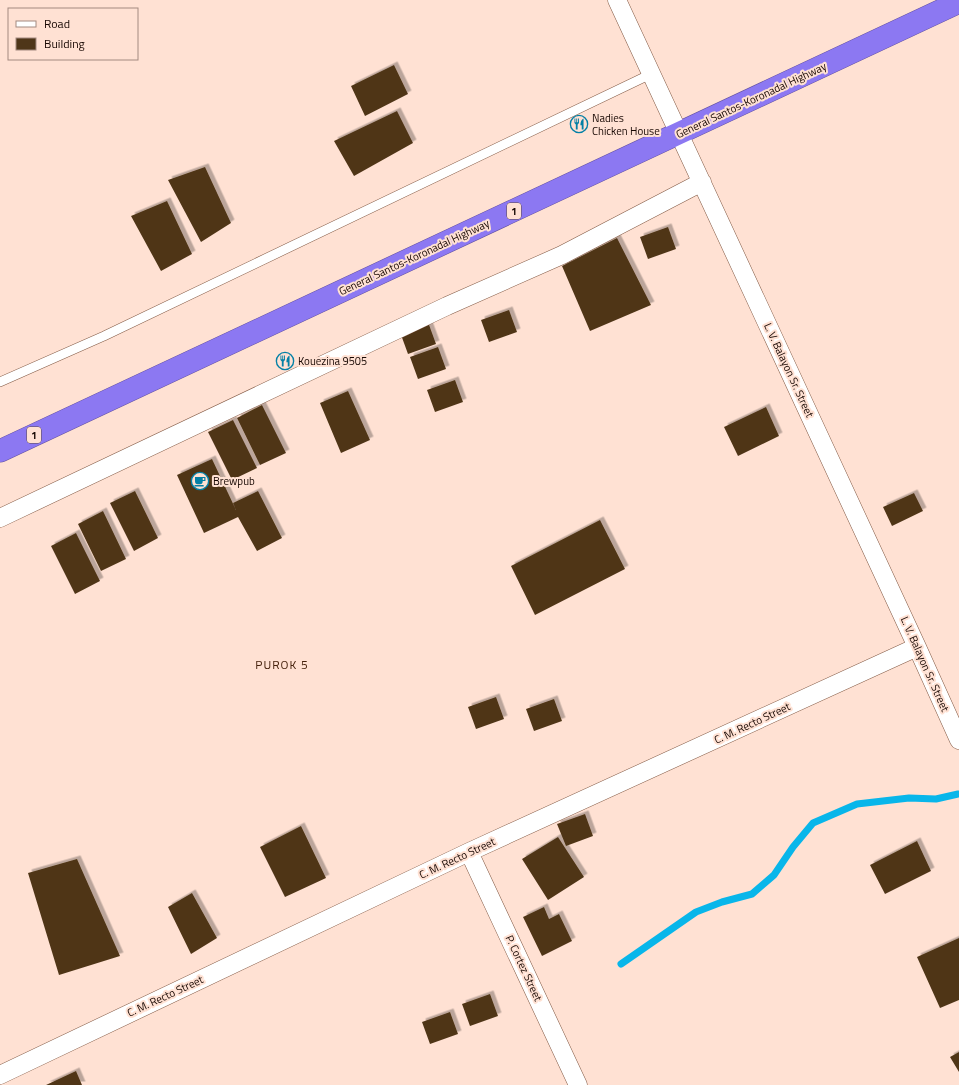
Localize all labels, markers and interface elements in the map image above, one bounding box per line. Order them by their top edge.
legend [8,8,138,60]
text: Road [44,14,70,33]
text: Building [44,34,85,53]
street label: General Santos-Koronadal Highway [673,58,830,142]
place label: Nadies Chicken House [592,110,660,139]
restaurant icon: Nadies Chicken House [569,114,589,134]
road number: 1 [507,203,521,219]
street label: General Santos-Koronadal Highway [336,215,493,299]
street label: L. V. Balayon Sr. Street [760,320,818,420]
restaurant icon: Kouezina 9505 [275,351,295,371]
place label: Kouezina 9505 [298,353,367,369]
road number: 1 [27,427,41,443]
cafe icon: Brewpub [190,471,210,491]
place label: Brewpub [213,473,255,489]
street label: L. V. Balayon Sr. Street [897,614,953,714]
district label: PUROK 5 [255,655,309,674]
street label: C. M. Recto Street [711,698,793,748]
street label: C. M. Recto Street [416,833,498,883]
street label: P. Cortez Street [502,932,546,1004]
street label: C. M. Recto Street [124,971,206,1021]

